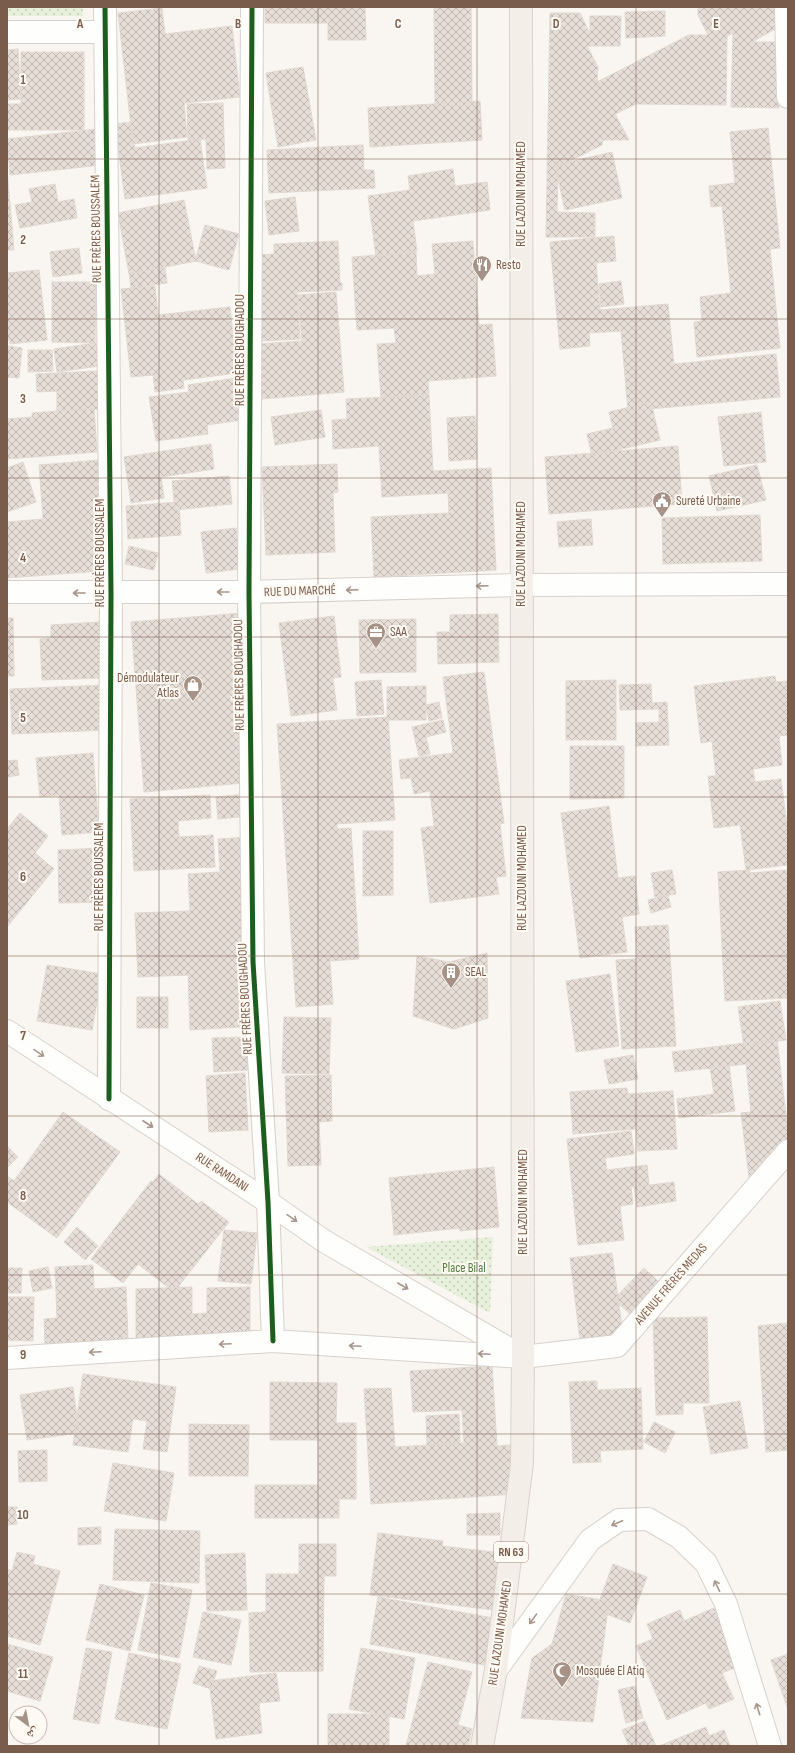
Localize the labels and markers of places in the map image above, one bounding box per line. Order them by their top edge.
restaurant icon: Resto [471,254,493,282]
place label: Resto [496,257,521,273]
public building icon: Sureté Urbaine [651,490,673,518]
place label: Sureté Urbaine [676,493,741,509]
office icon: SAA [365,621,387,649]
place label: SAA [390,624,407,640]
place label: Démodulateur Atlas [117,670,179,701]
shop icon: Démodulateur Atlas [182,674,204,702]
building icon: SEAL [440,961,462,989]
place label: SEAL [465,964,486,980]
mosque icon: Mosquée El Atiq [551,1660,573,1688]
place label: Mosquée El Atiq [576,1663,644,1679]

